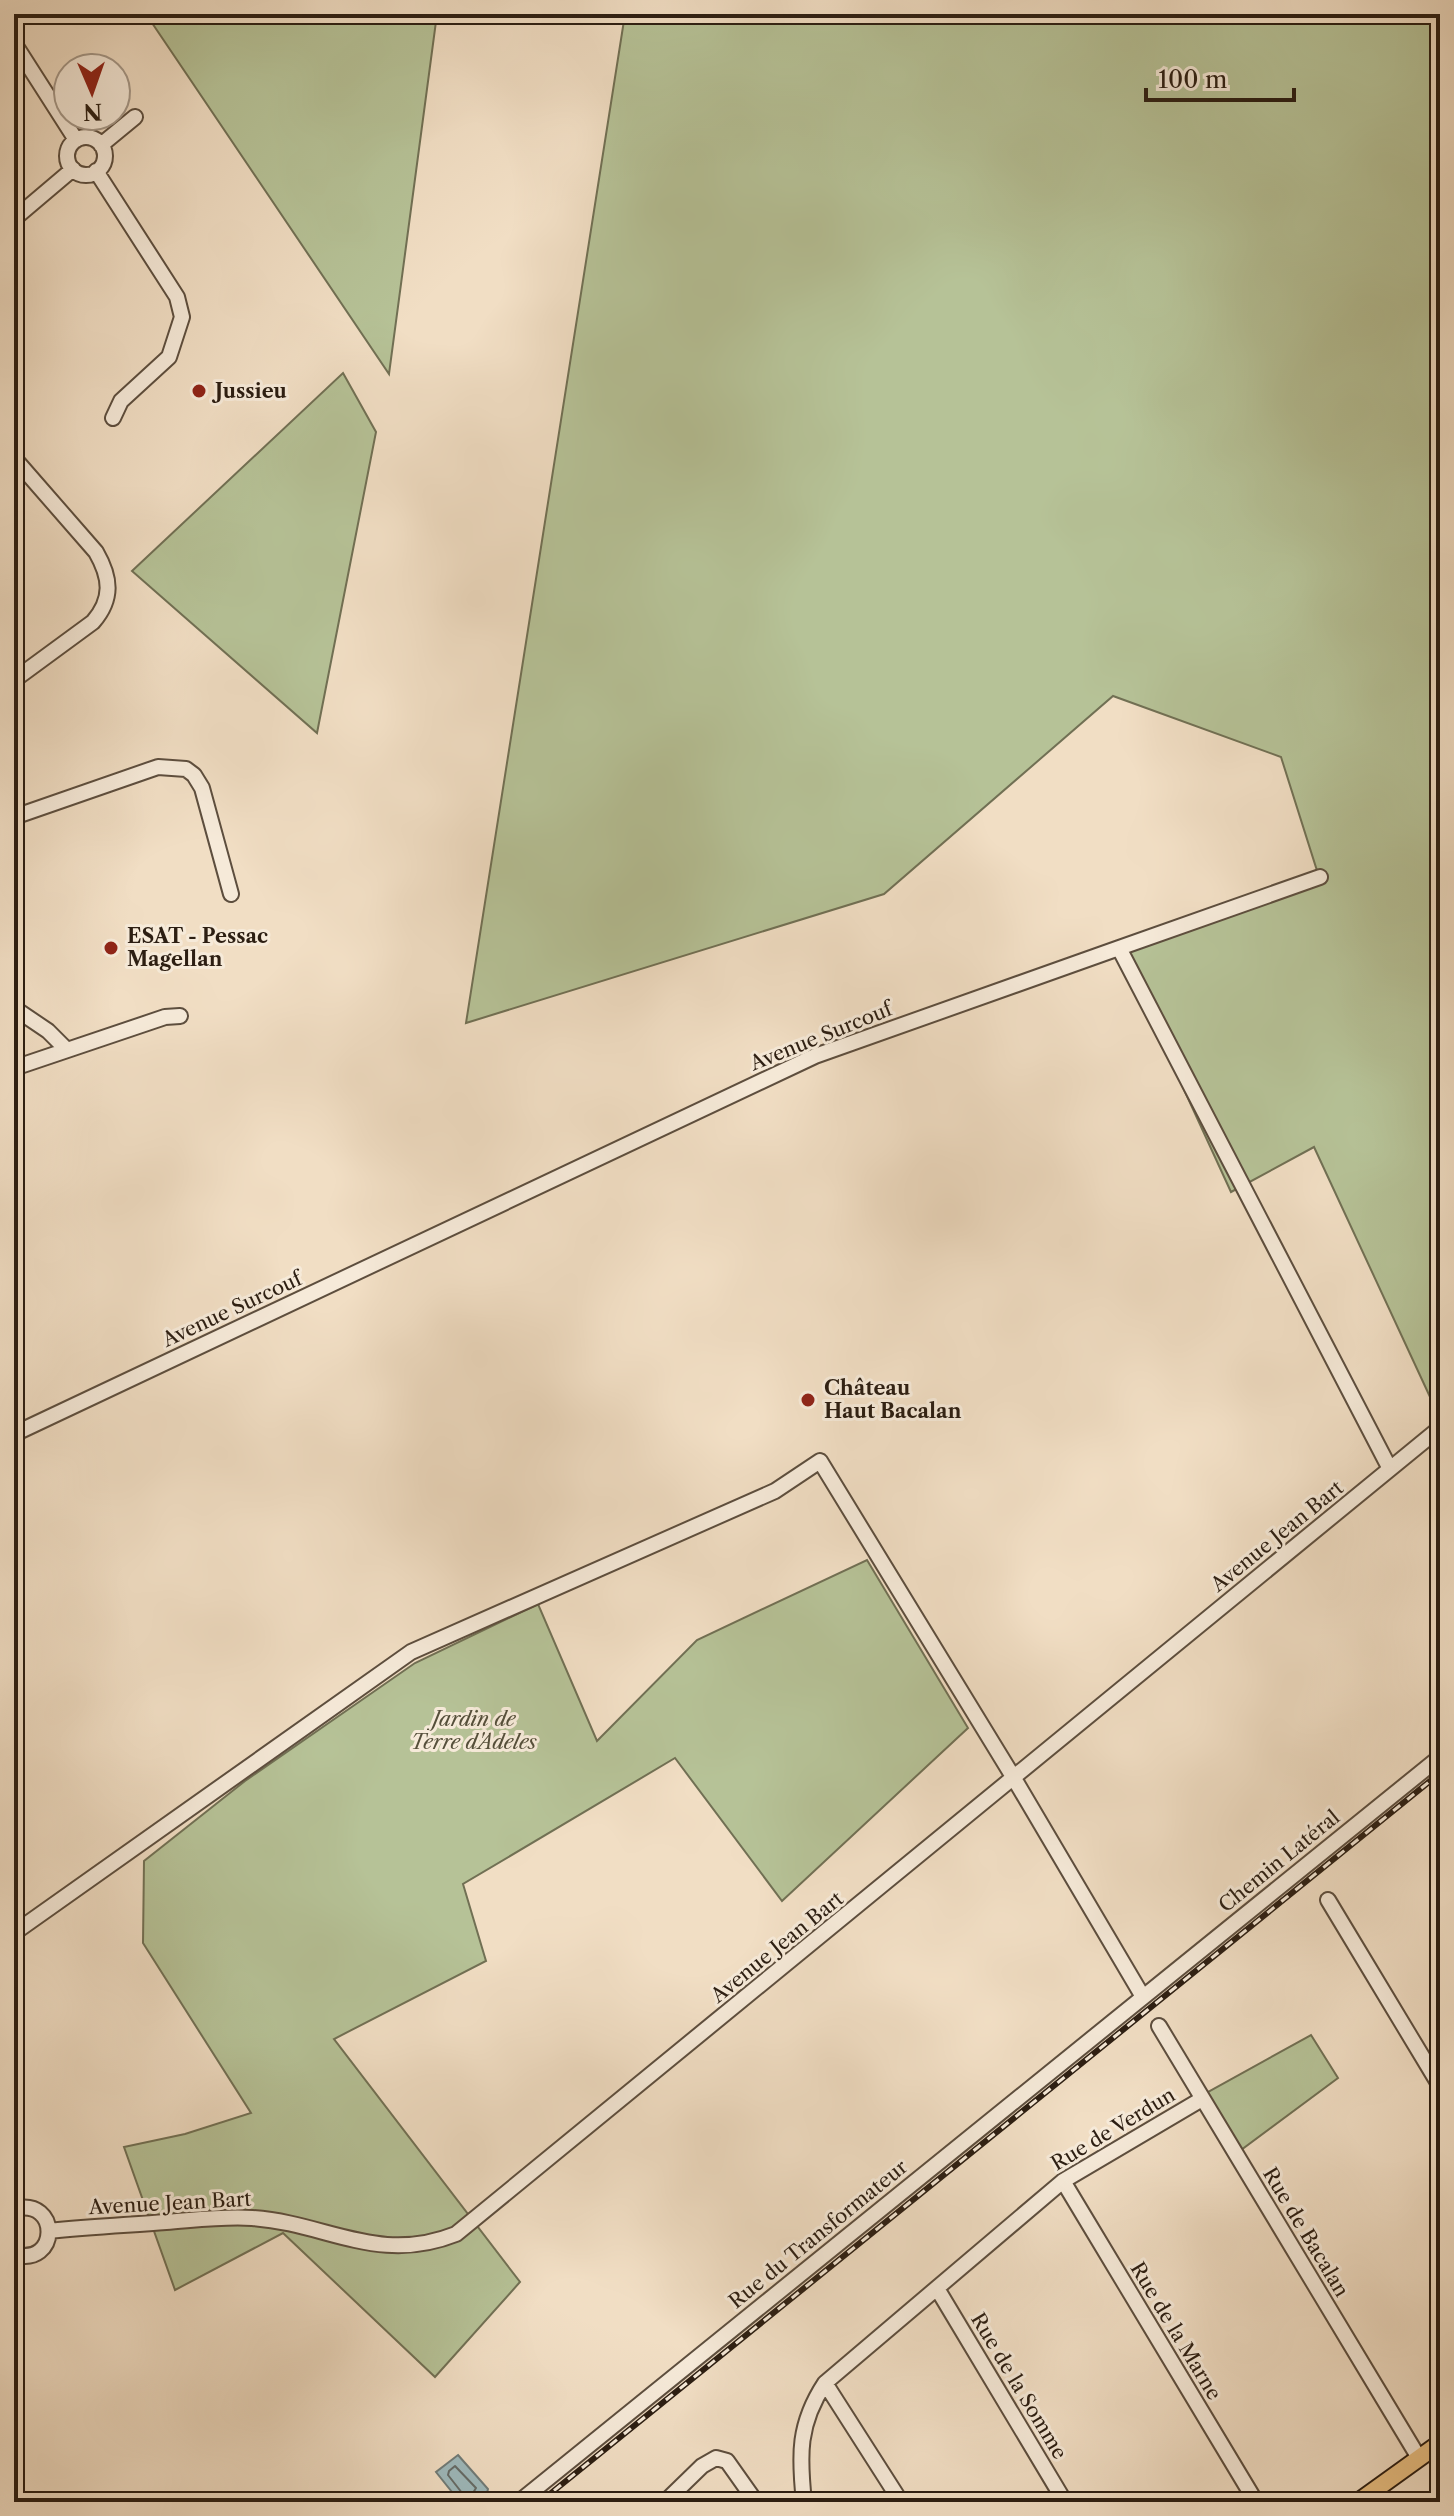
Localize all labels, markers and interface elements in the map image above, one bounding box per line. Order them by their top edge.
north arrow [52,52,132,132]
scale bar [1146,52,1294,102]
text: 100 m [1158,65,1227,94]
text: N [83,98,103,125]
place label: Jussieu [211,379,287,403]
marker: Jussieu [190,382,208,400]
place label: ESAT - Pessac Magellan [127,924,268,971]
marker: ESAT - Pessac Magellan [102,939,120,957]
street label: Avenue Surcouf [746,996,898,1076]
street label: Avenue Surcouf [158,1265,308,1352]
place label: Château Haut Bacalan [824,1376,962,1423]
marker: Château Haut Bacalan [799,1391,817,1409]
street label: Avenue Jean Bart [1205,1475,1348,1597]
park label: Jardin de Terre d'Adeles [411,1707,537,1754]
street label: Chemin Latéral [1214,1805,1344,1917]
street label: Avenue Jean Bart [705,1886,848,2008]
street label: Rue de Verdun [1047,2082,1180,2175]
street label: Rue du Transformateur [724,2154,912,2313]
street label: Rue de Bacalan [1258,2163,1354,2301]
street label: Avenue Jean Bart [87,2187,252,2219]
street label: Rue de la Marne [1125,2258,1227,2404]
street label: Rue de la Somme [966,2308,1072,2464]

